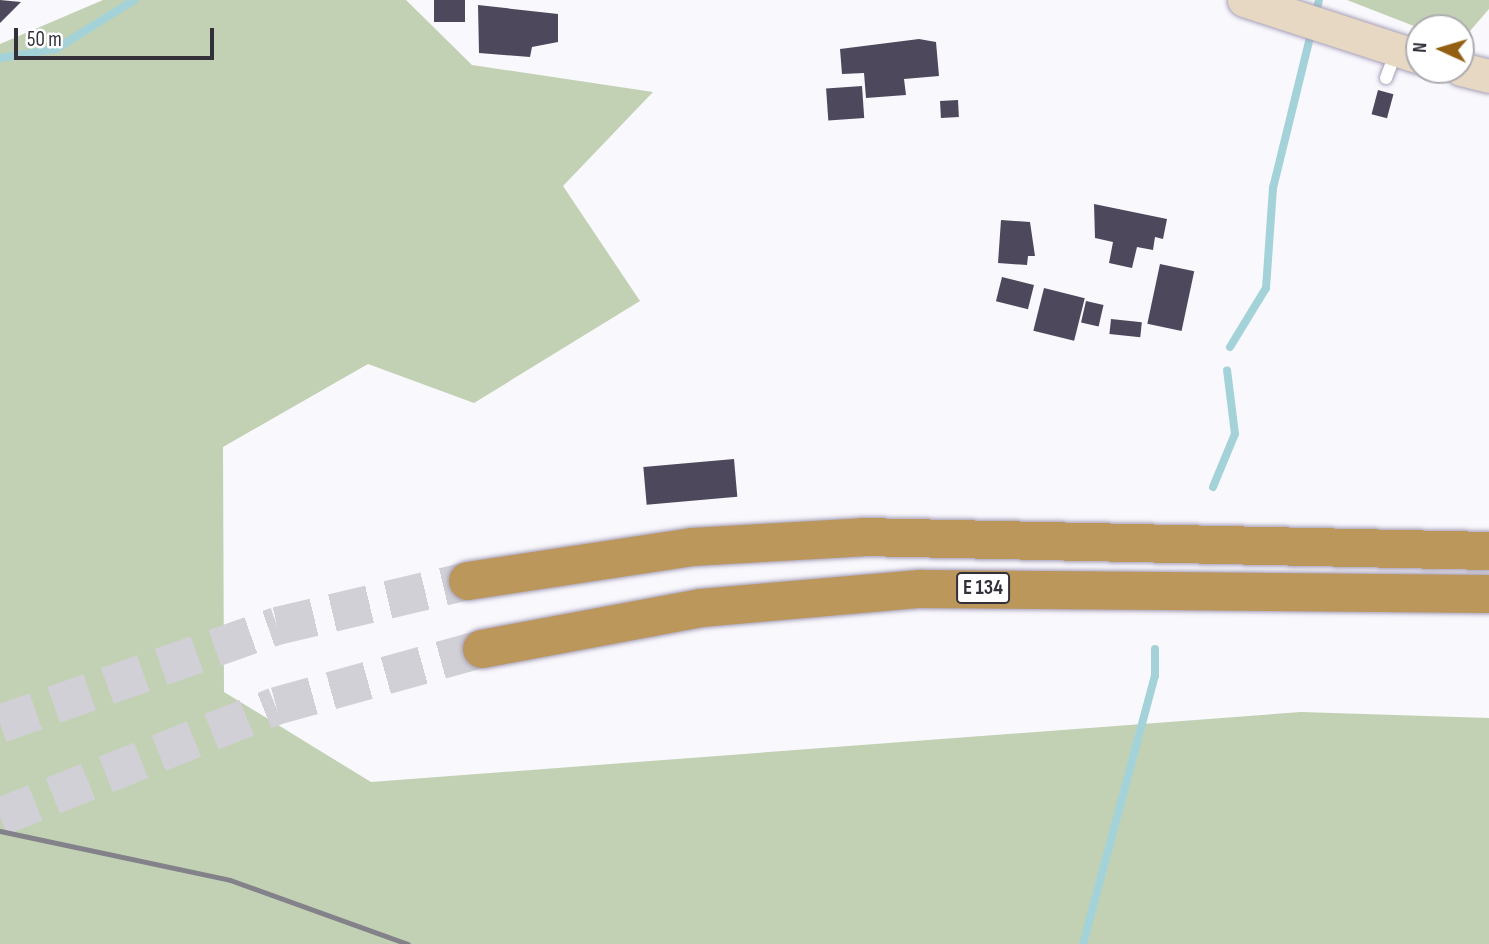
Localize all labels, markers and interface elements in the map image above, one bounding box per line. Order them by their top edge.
scale bar [18,14,217,58]
north arrow [1405,14,1475,84]
text: 50 m [27,27,62,52]
text: N [1409,42,1432,54]
road number: E 134 [955,570,1011,606]

